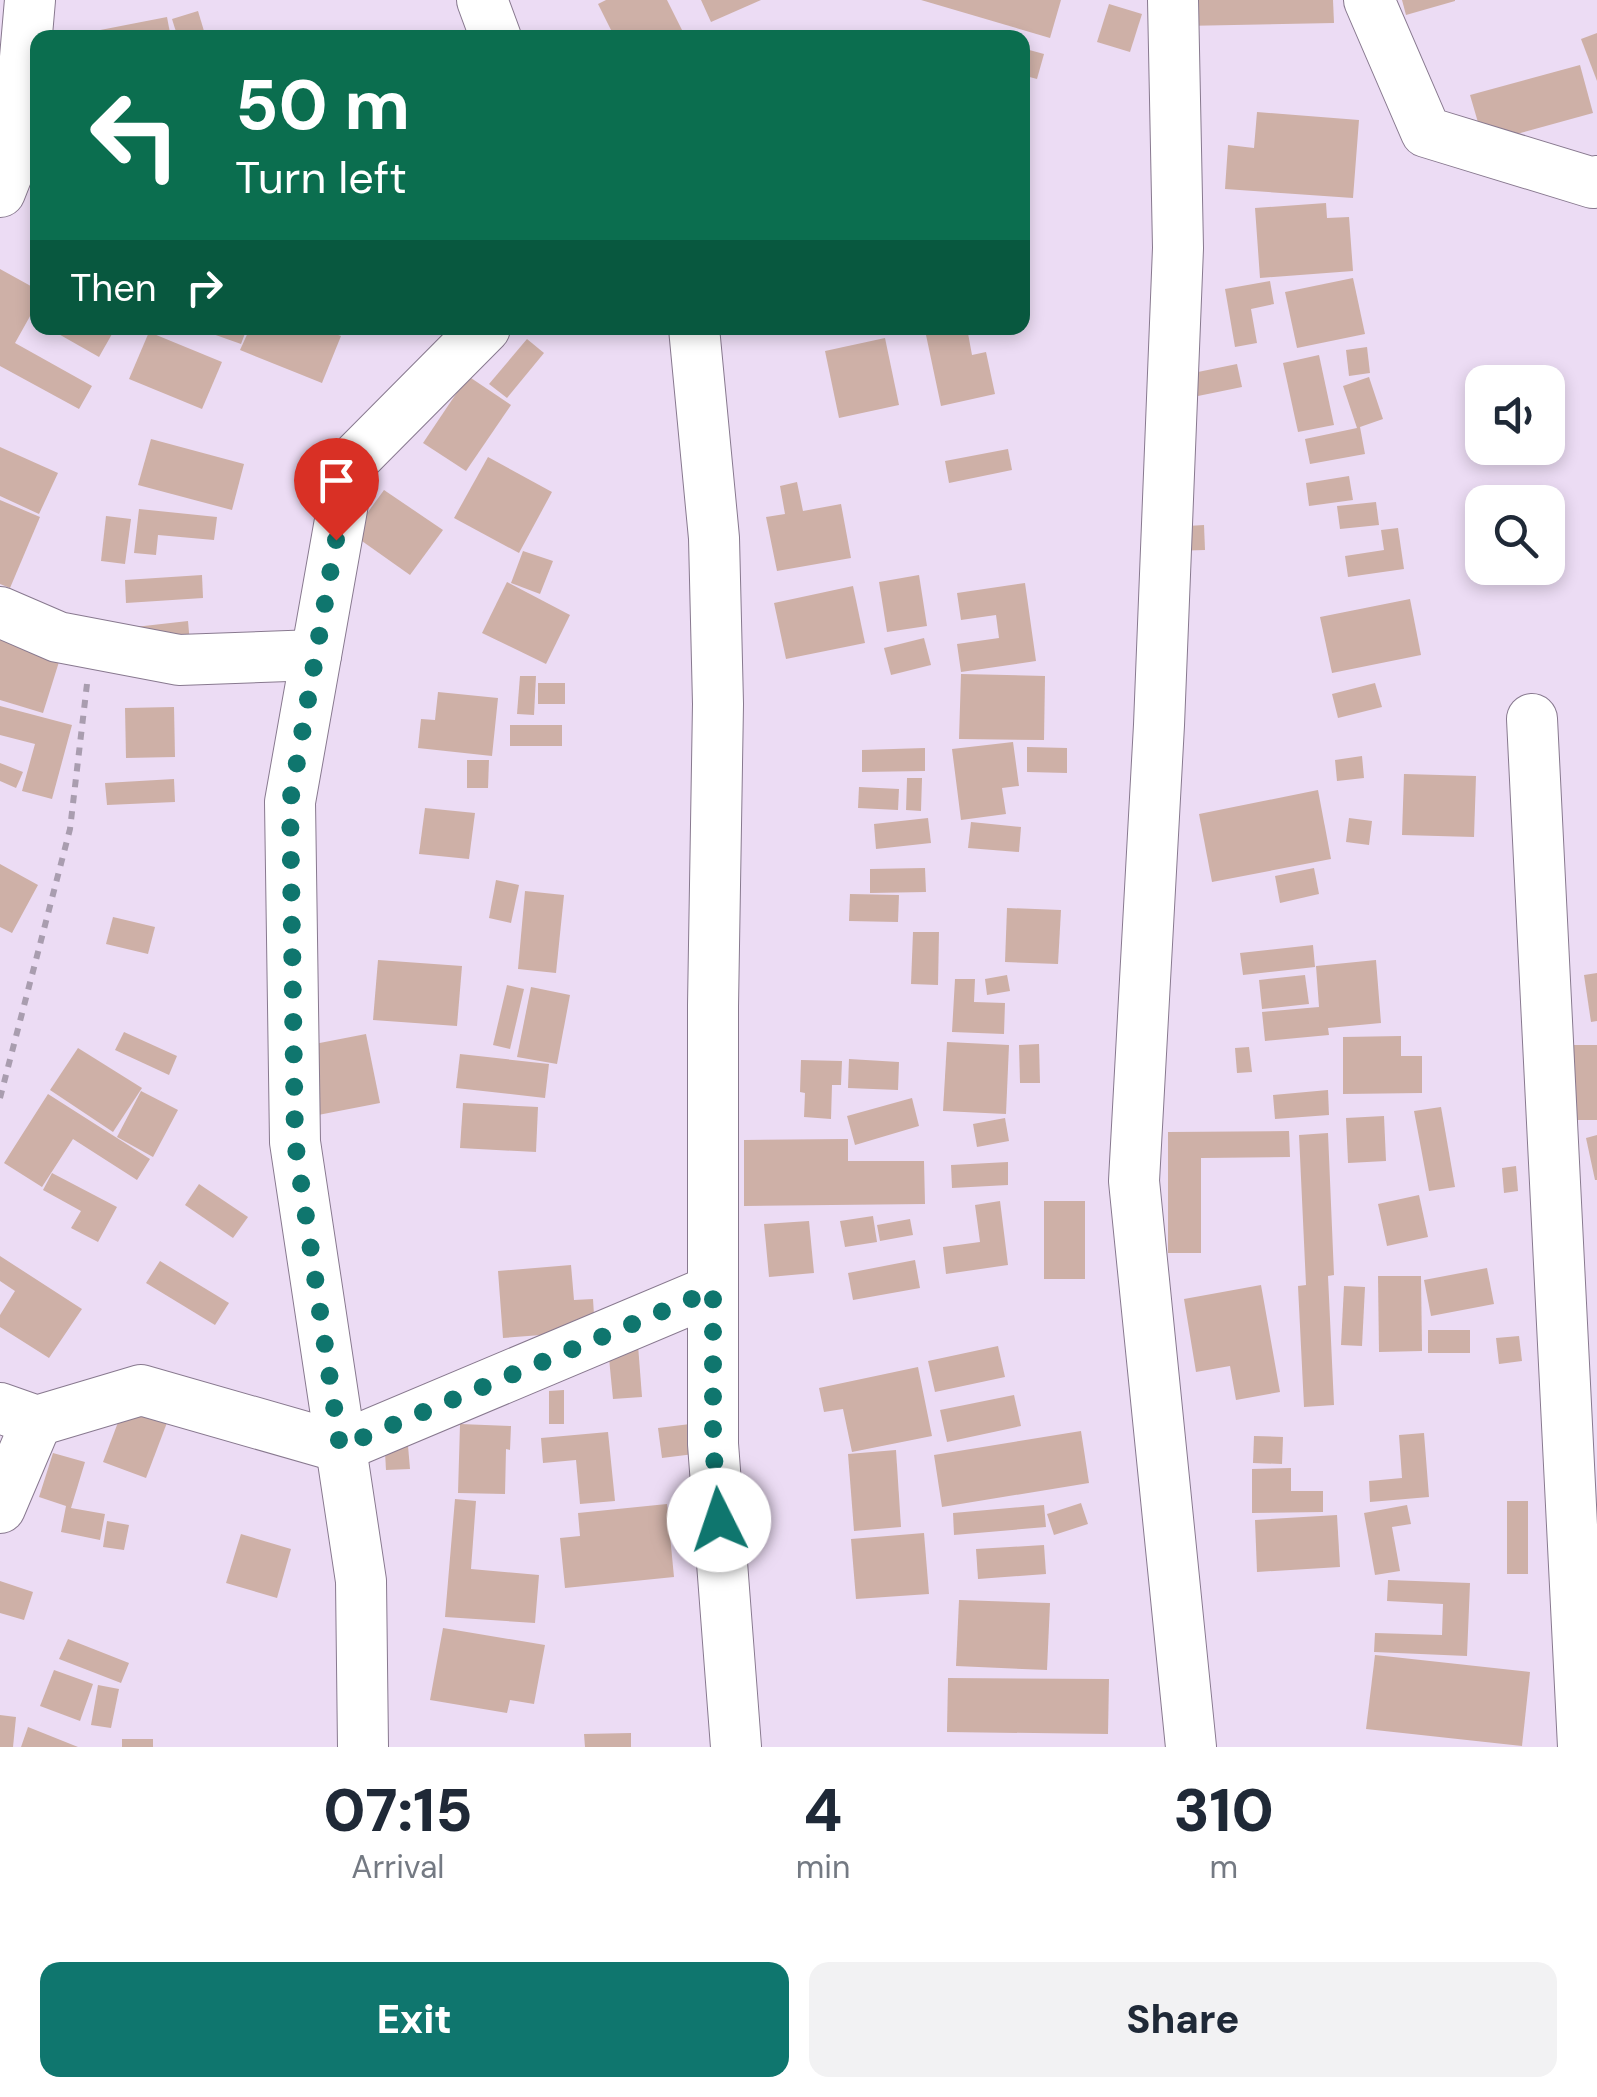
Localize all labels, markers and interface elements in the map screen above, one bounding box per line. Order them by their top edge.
text: 50 m [235,60,410,151]
icon: left [70,70,200,200]
text: Turn left [235,148,407,207]
icon: right [177,260,232,315]
text: Then [70,263,157,313]
map controls [1465,365,1565,585]
button: sound [1465,365,1565,465]
pin [294,438,379,541]
icon: arrive [309,453,364,508]
button: search [1465,485,1565,585]
position arrow [667,1468,771,1572]
text: 07:15 [323,1771,473,1850]
text: 4 [803,1771,843,1850]
text: 310 [1173,1771,1274,1850]
text: Arrival [351,1846,444,1888]
text: min [796,1846,850,1888]
text: m [1209,1846,1238,1888]
button: Exit [40,1962,789,2077]
button: Share [809,1962,1557,2077]

